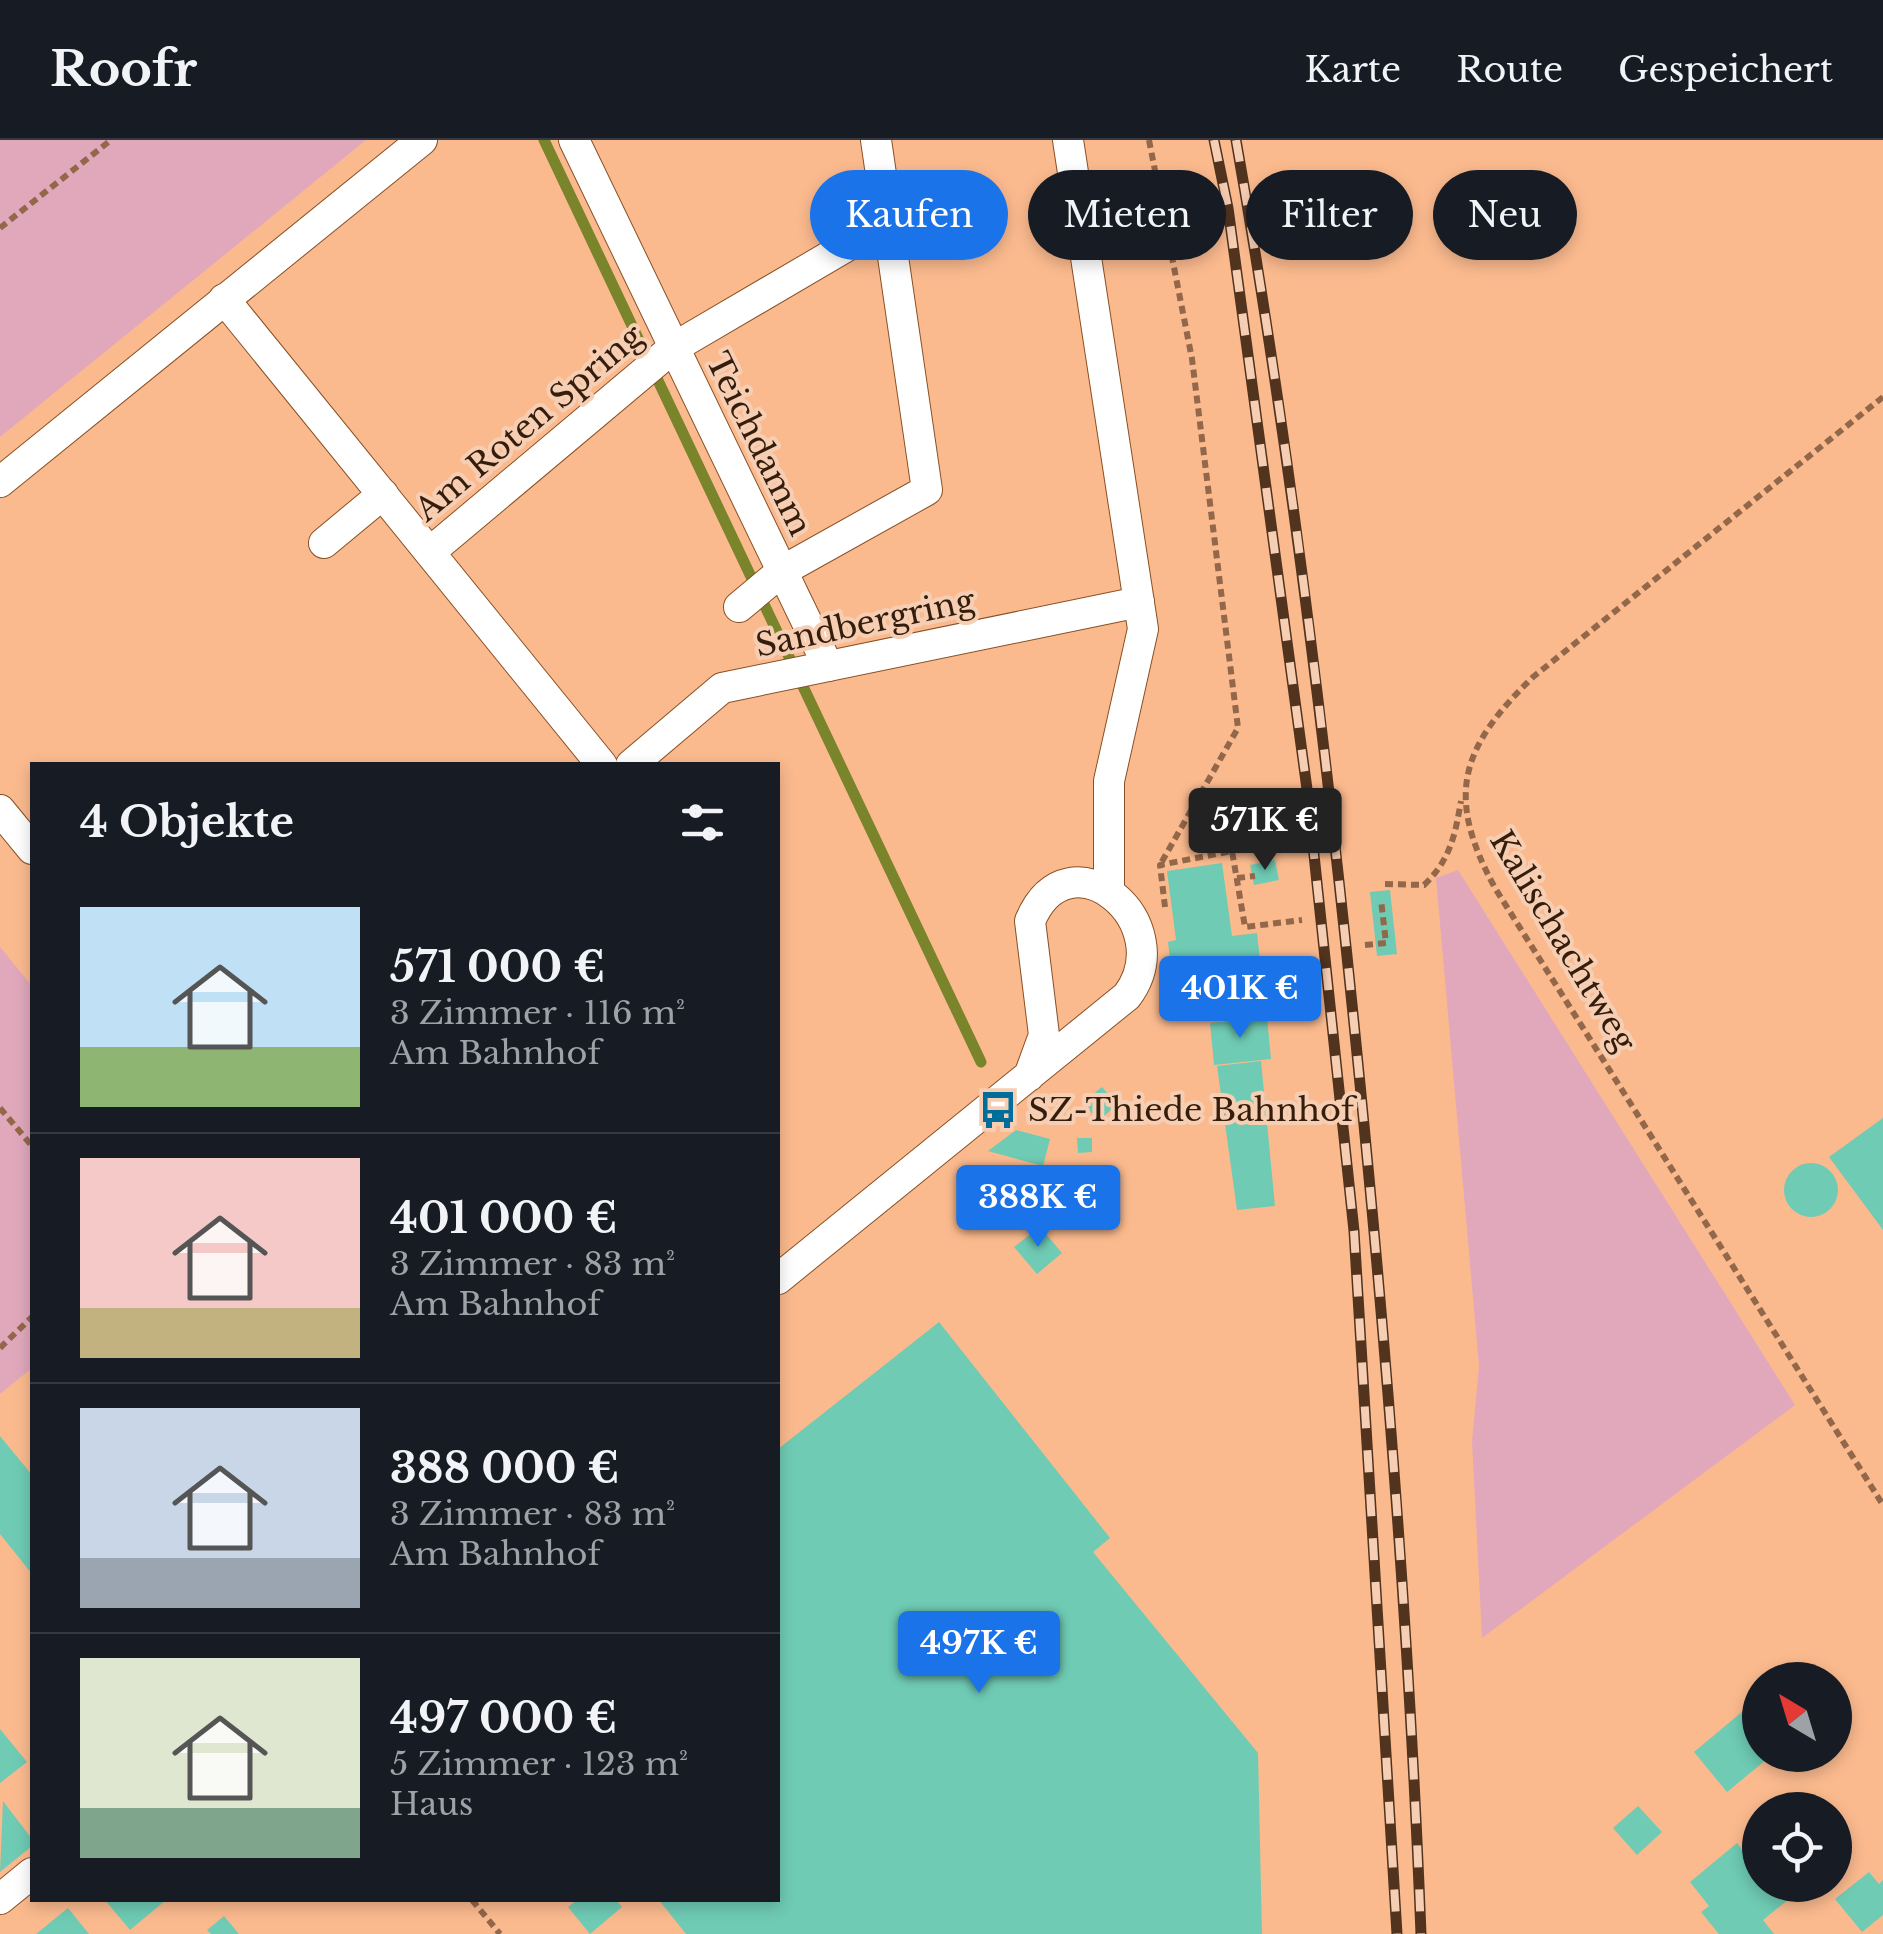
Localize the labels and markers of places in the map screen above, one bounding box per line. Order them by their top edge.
pin: 571K € [1184,788,1346,873]
pin: 401K € [1159,956,1321,1041]
bus stop icon: SZ-Thiede Bahnhof [977,1089,1019,1131]
place label: SZ-Thiede Bahnhof [1028,1090,1358,1130]
pin: 388K € [957,1165,1119,1250]
pin: 497K € [898,1611,1060,1696]

